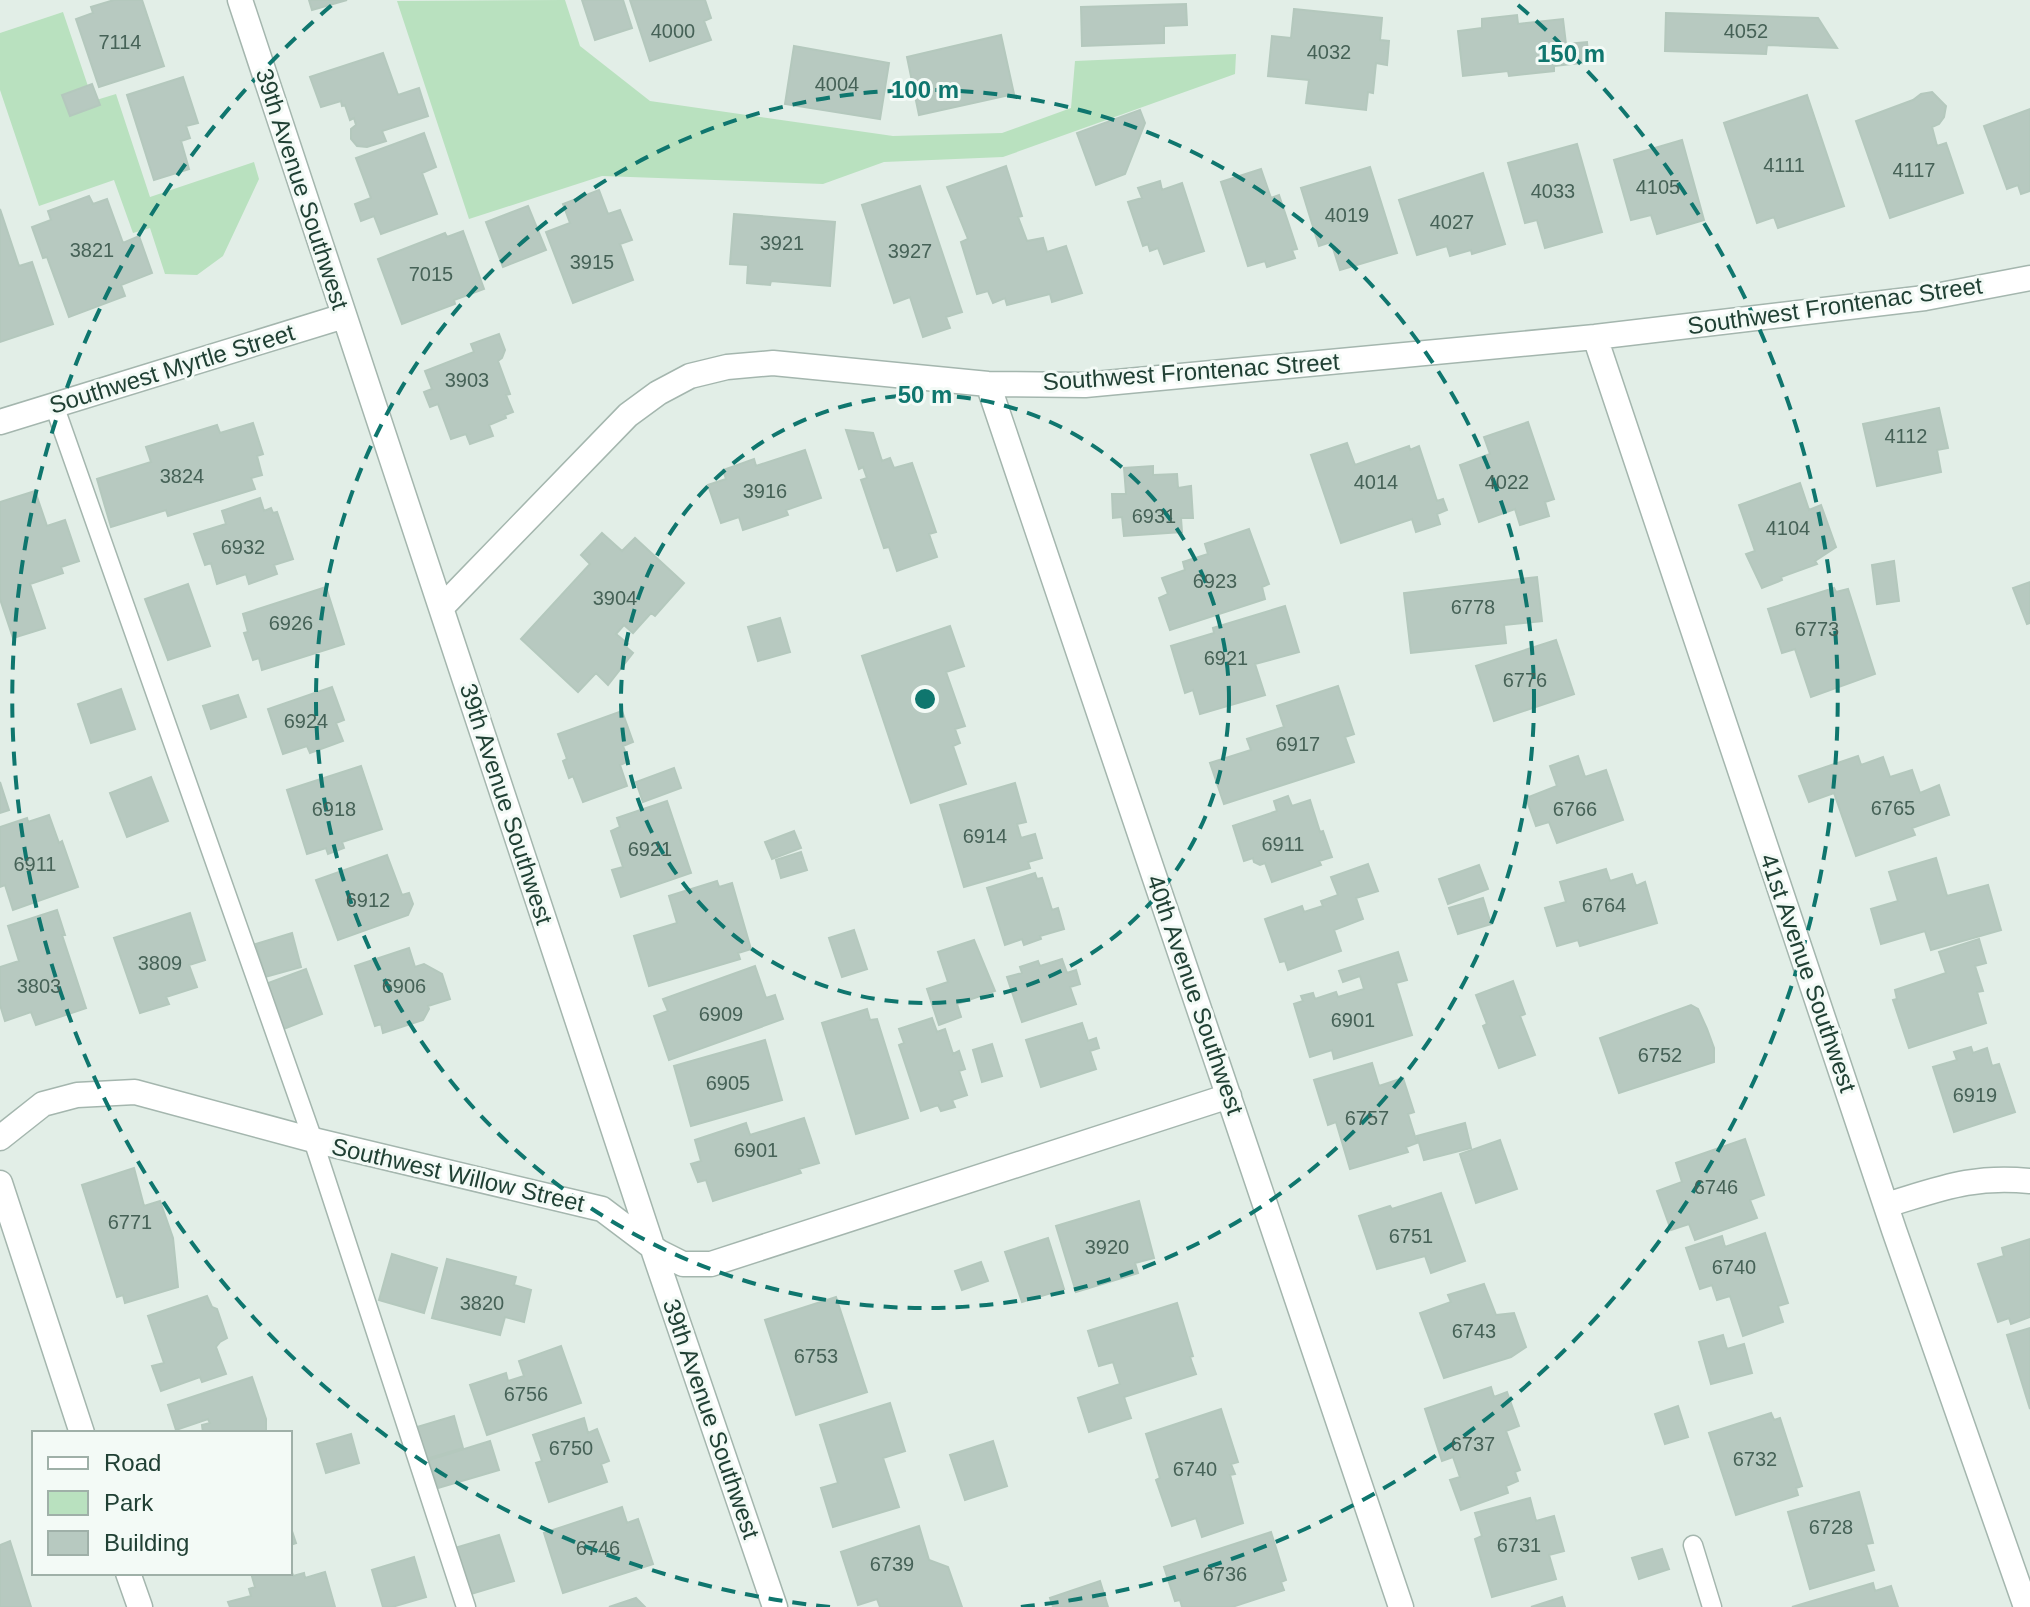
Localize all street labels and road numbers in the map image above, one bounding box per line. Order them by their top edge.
street label: 39th Avenue Southwest [251,65,354,313]
street label: Southwest Frontenac Street [1686,271,1984,340]
street label: Southwest Myrtle Street [46,318,298,419]
street label: Southwest Frontenac Street [1042,348,1341,395]
street label: 39th Avenue Southwest [455,680,558,928]
street label: 41st Avenue Southwest [1755,850,1862,1096]
street label: 40th Avenue Southwest [1142,871,1249,1119]
street label: Southwest Willow Street [329,1132,588,1217]
street label: 39th Avenue Southwest [658,1295,765,1543]

